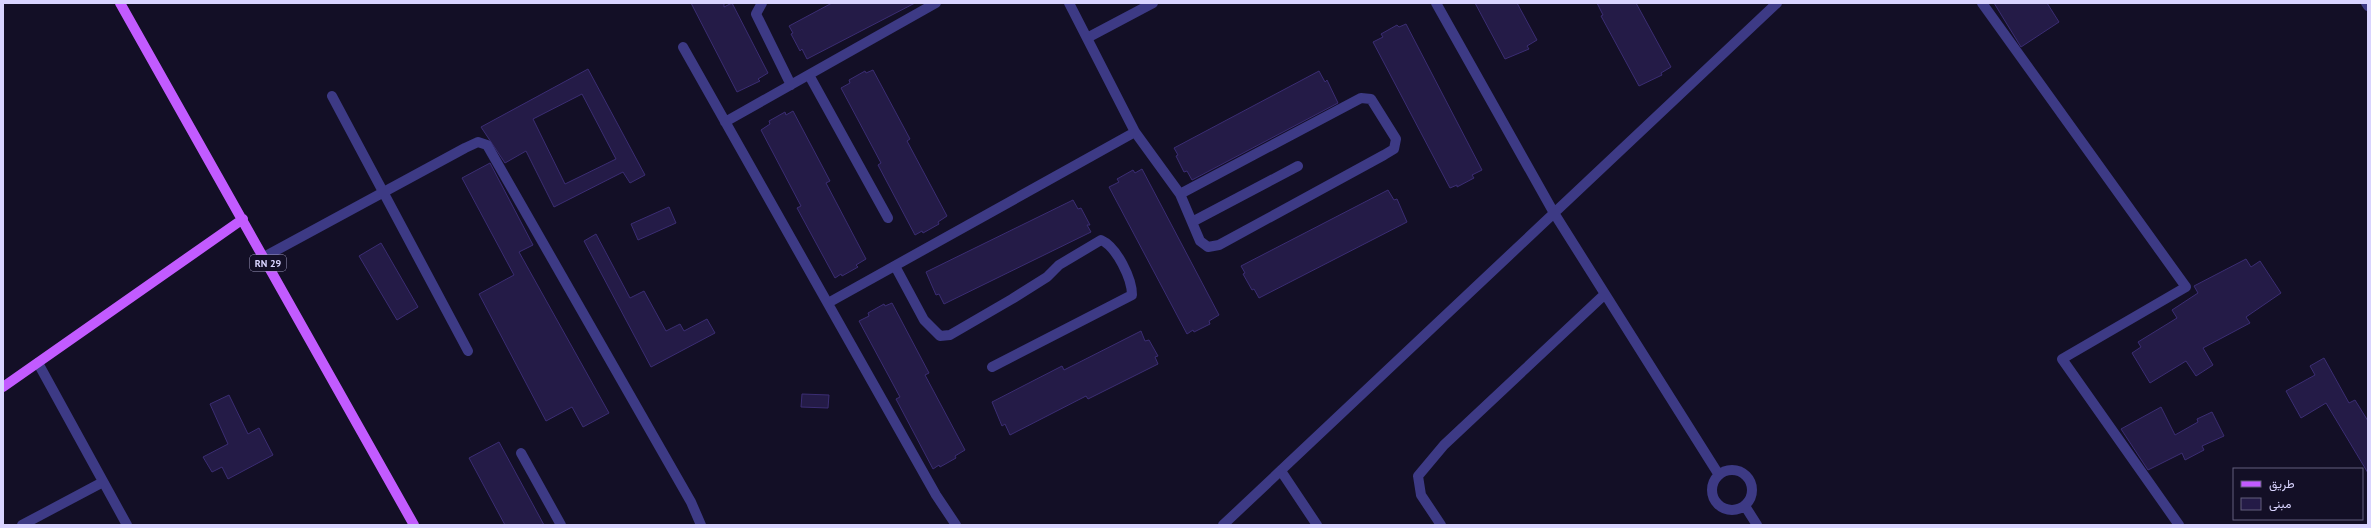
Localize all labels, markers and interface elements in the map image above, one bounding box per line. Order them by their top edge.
road number: RN 29 [250,255,286,271]
legend [2233,468,2363,520]
text: طريق [2269,476,2295,492]
text: مبنى [2269,496,2291,512]

